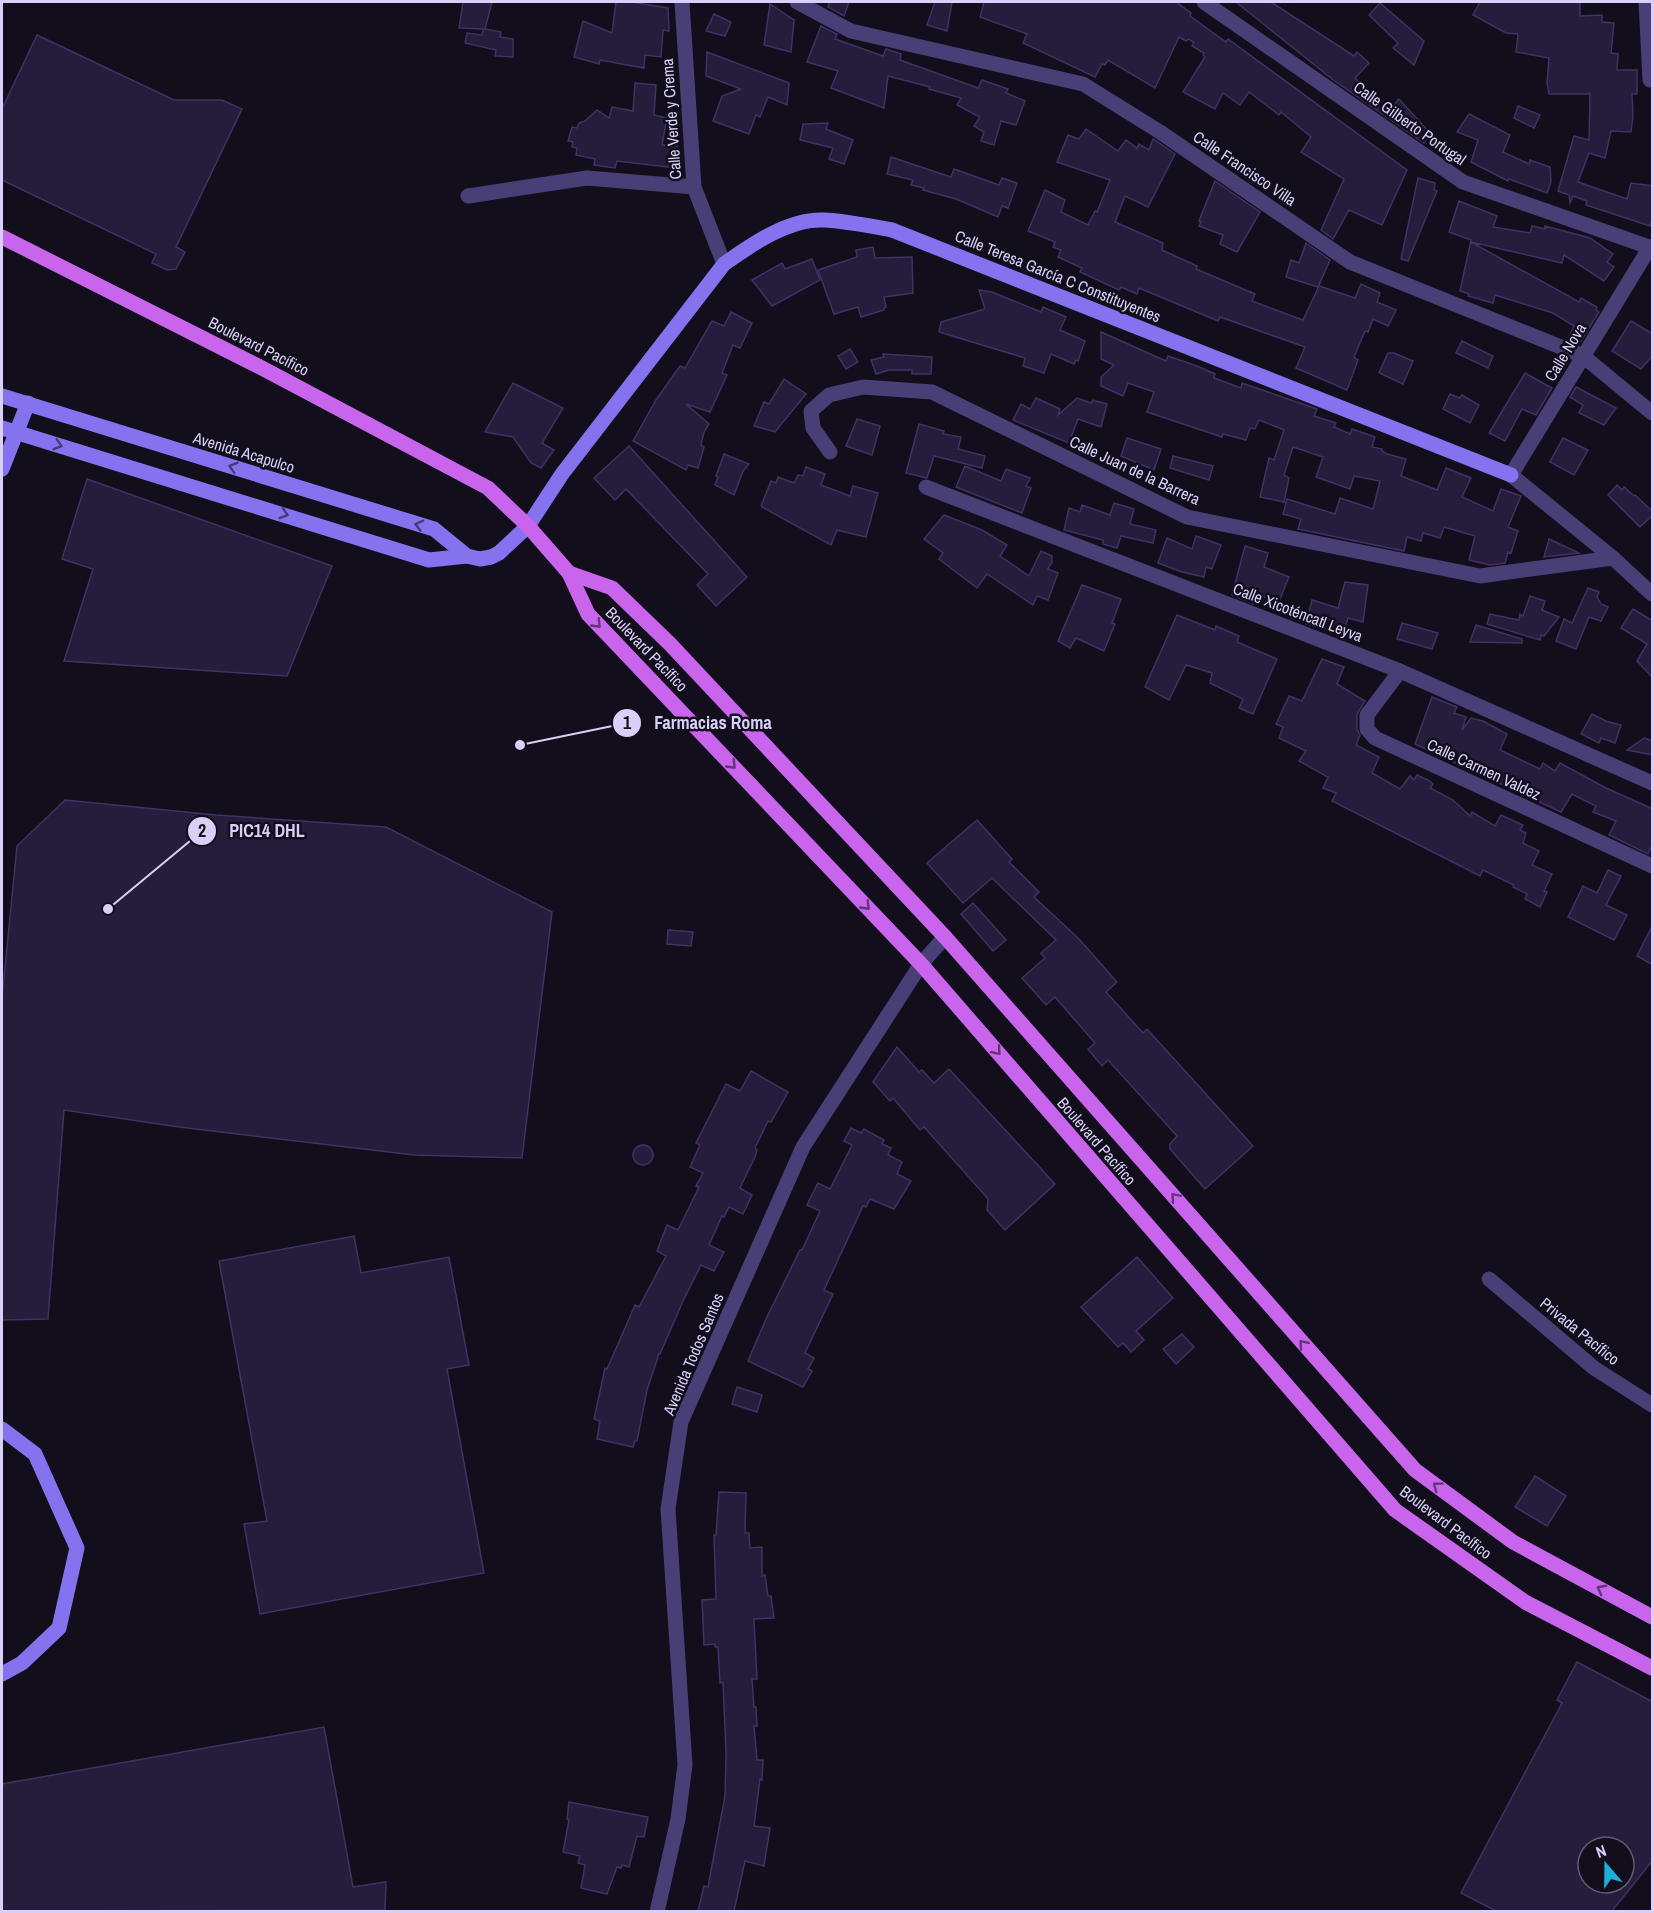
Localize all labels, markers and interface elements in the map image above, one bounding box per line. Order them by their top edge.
street label: Calle Verde y Crema [656,57,686,180]
street label: Calle Gilberto Portugal [1349,76,1471,170]
street label: Calle Francisco Villa [1189,125,1302,211]
street label: Calle Teresa García C Constituyentes [952,225,1164,327]
street label: Boulevard Pacífico [205,311,313,381]
street label: Calle Nova [1539,318,1591,385]
street label: Avenida Acapulco [190,426,297,478]
street label: Calle Juan de la Barrera [1066,430,1204,510]
one-way arrow [52,437,63,450]
one-way arrow [228,462,239,474]
one-way arrow [278,507,289,519]
one-way arrow [414,520,425,532]
street label: Calle Xicoténcatl Leyva [1230,577,1367,647]
street label: Boulevard Pacífico [601,602,693,696]
one-way arrow [590,617,601,628]
callout: Farmacias Roma [612,705,783,741]
text: 1 [623,710,632,735]
text: Farmacias Roma [654,710,772,735]
street label: Calle Carmen Valdez [1424,733,1545,805]
one-way arrow [725,759,736,769]
callout: PIC14 DHL [187,813,317,849]
text: 2 [198,818,206,843]
text: PIC14 DHL [229,818,305,843]
one-way arrow [859,899,870,910]
one-way arrow [989,1044,1000,1055]
street label: Boulevard Pacífico [1053,1092,1141,1190]
one-way arrow [1171,1193,1182,1204]
street label: Avenida Todos Santos [657,1289,729,1419]
street label: Privada Pacífico [1536,1292,1624,1370]
one-way arrow [1299,1340,1310,1351]
street label: Boulevard Pacífico [1395,1480,1497,1564]
one-way arrow [1432,1482,1443,1493]
one-way arrow [1596,1585,1607,1597]
north arrow [1576,1835,1636,1895]
text: N [1593,1839,1609,1863]

